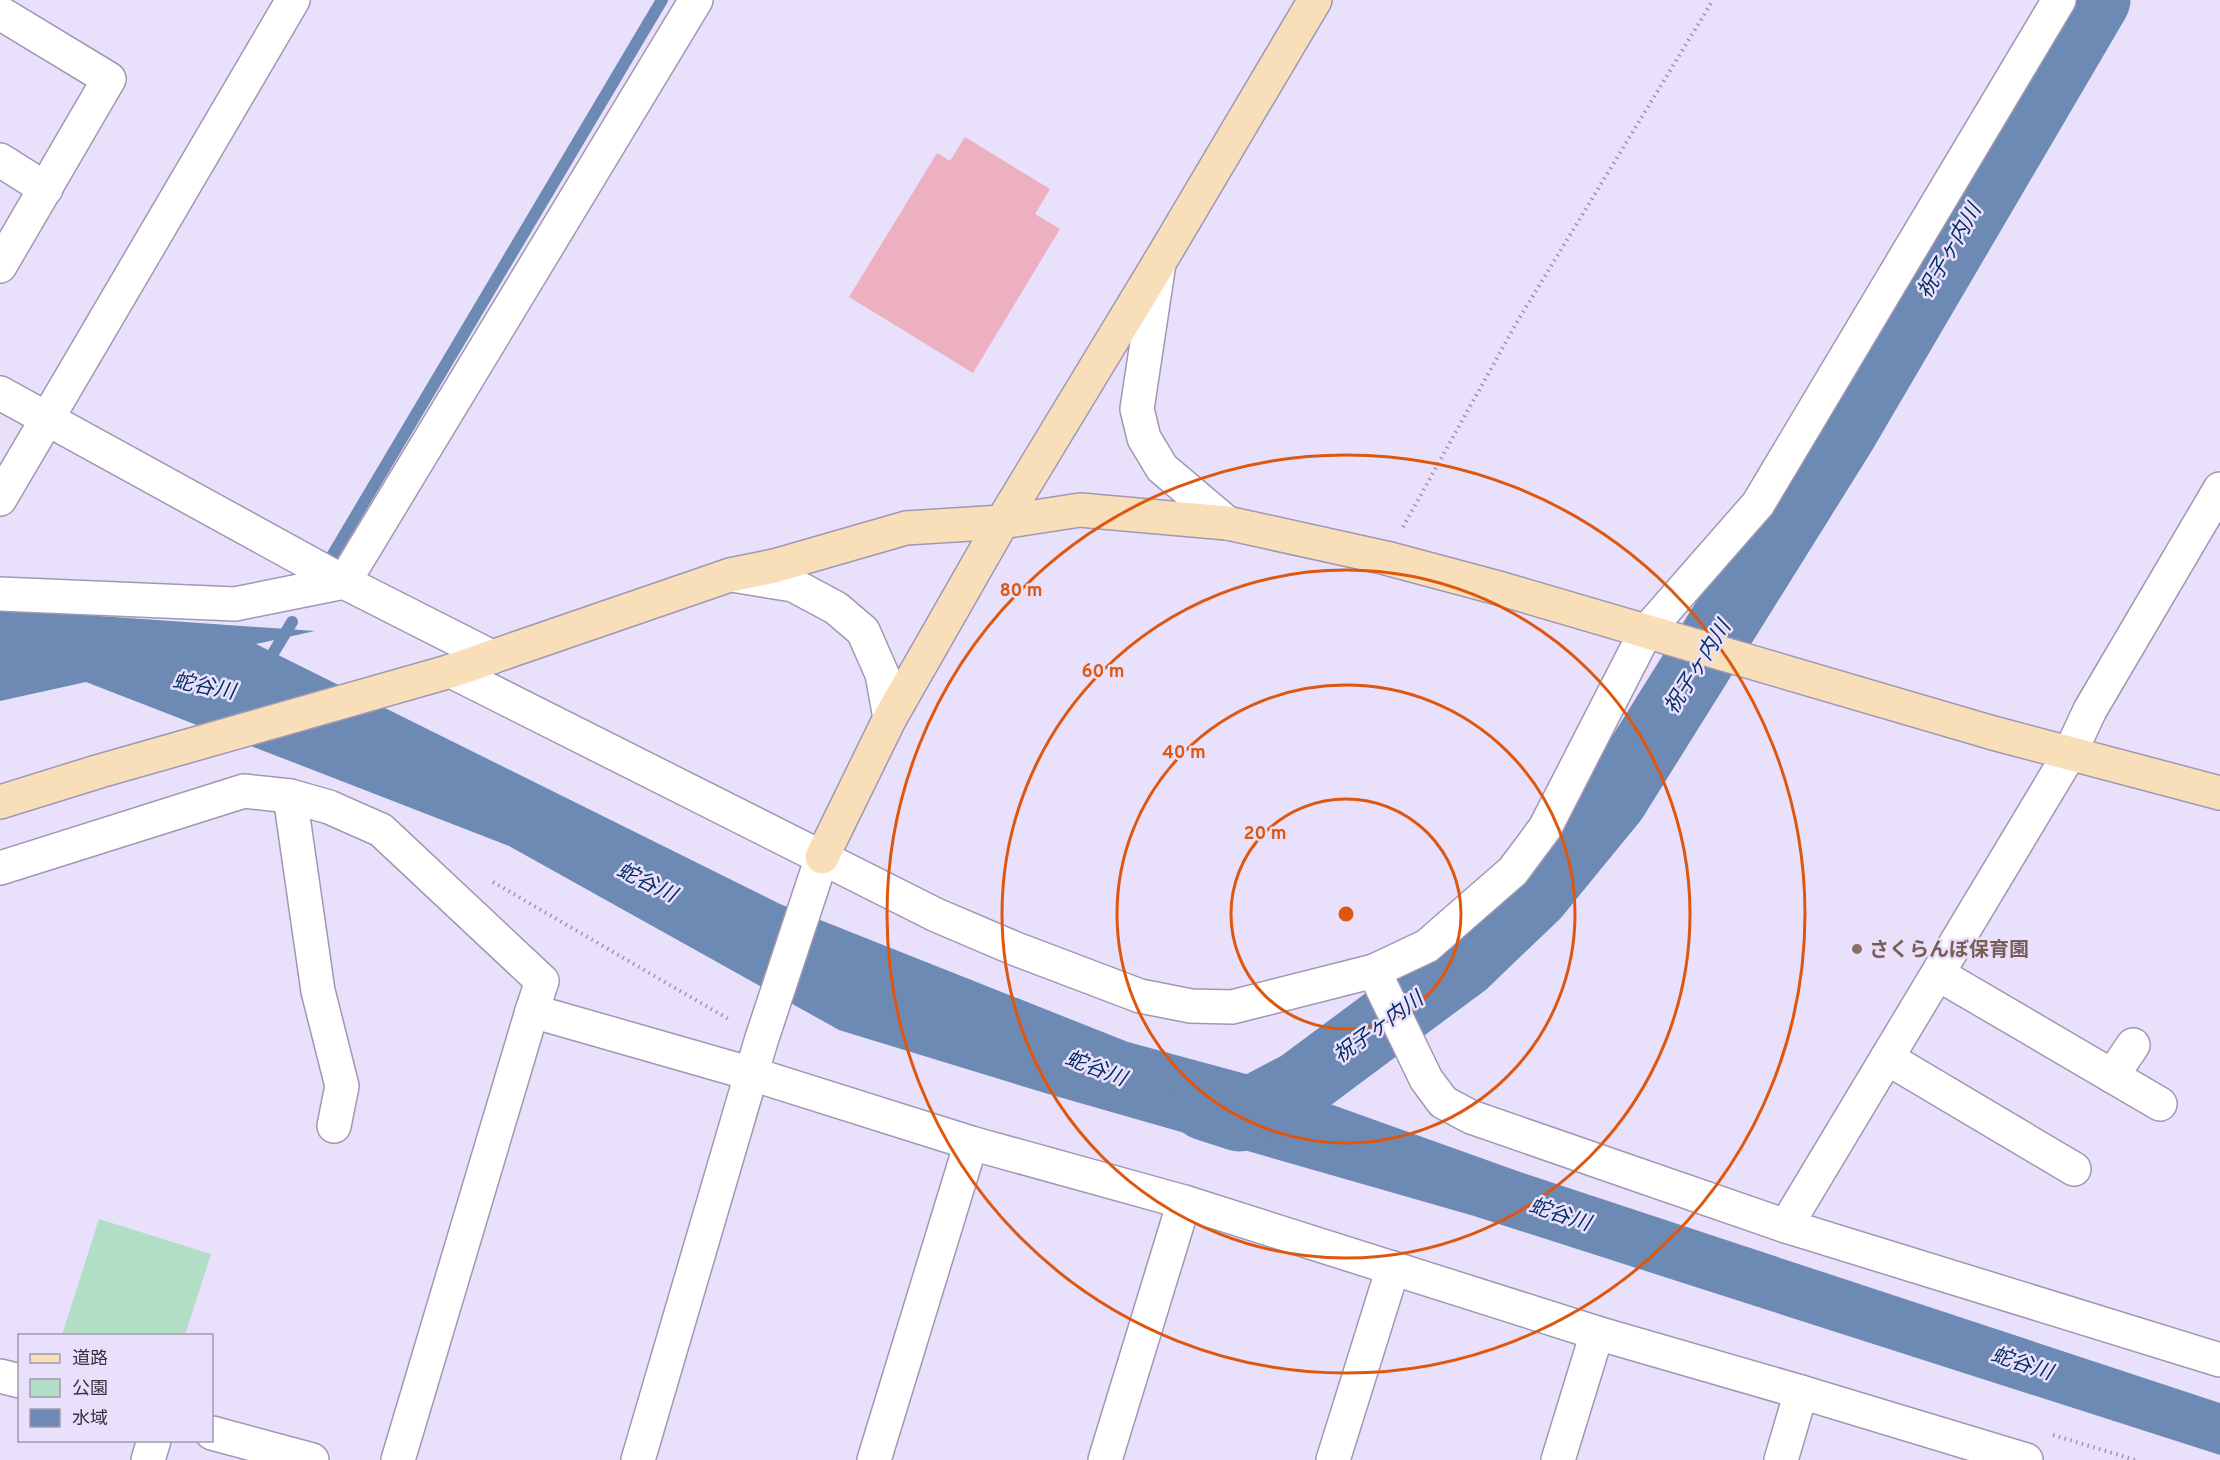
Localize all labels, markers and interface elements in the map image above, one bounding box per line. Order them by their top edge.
water label: 祝子ヶ内川 [1912,198,1989,304]
text: 80 m [999,580,1043,603]
water label: 祝子ヶ内川 [1659,614,1739,719]
text: 60 m [1081,661,1125,684]
water label: 蛇谷川 [170,668,239,707]
text: 40 m [1162,742,1206,765]
text: 20 m [1243,823,1287,846]
water label: 蛇谷川 [612,857,682,910]
centre of rings [1336,904,1356,924]
place label: さくらんぼ保育園 [1869,938,2029,964]
marker: さくらんぼ保育園 [1850,942,1864,956]
water label: 祝子ヶ内川 [1328,985,1431,1070]
water label: 蛇谷川 [1061,1046,1132,1094]
water label: 蛇谷川 [1525,1193,1596,1239]
legend [18,1334,213,1442]
water label: 蛇谷川 [1987,1342,2058,1388]
text: 道路 [72,1348,108,1371]
text: 公園 [72,1378,108,1401]
text: 水域 [72,1408,108,1431]

